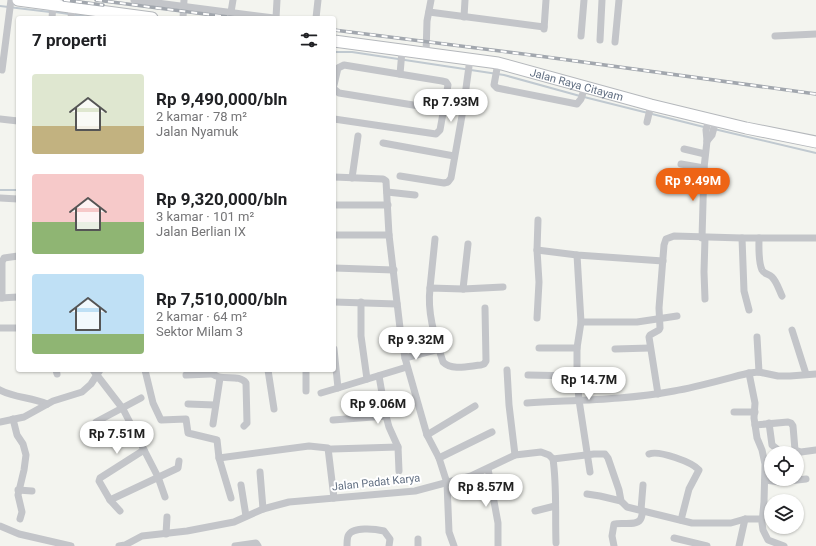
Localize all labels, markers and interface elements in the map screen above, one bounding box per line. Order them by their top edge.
icon: filters [298,29,320,51]
text: 7 properti [32,30,107,50]
street label: Jalan Raya Citayam [528,66,625,104]
text: Rp 9,490,000/bln [156,89,287,109]
pin: Rp 7.93M [410,89,492,123]
icon: home [64,90,112,138]
text: Rp 7.93M [423,94,479,109]
text: 2 kamar · 78 m² [156,109,247,124]
text: Jalan Nyamuk [156,124,238,139]
pin: Rp 9.49M [652,168,734,202]
text: Rp 9.49M [665,173,721,188]
text: Rp 9,320,000/bln [156,189,287,209]
icon: home [64,190,112,238]
text: 3 kamar · 101 m² [156,209,254,224]
text: Jalan Berlian IX [156,224,246,239]
text: Rp 7,510,000/bln [156,289,287,309]
icon: home [64,290,112,338]
text: 2 kamar · 64 m² [156,309,247,324]
text: Sektor Milam 3 [156,324,243,339]
pin: Rp 9.32M [375,327,457,361]
text: Rp 9.32M [388,332,444,347]
pin: Rp 14.7M [548,367,630,401]
text: Rp 14.7M [561,372,617,387]
pin: Rp 9.06M [337,391,419,425]
text: Rp 9.06M [350,396,406,411]
pin: Rp 7.51M [76,421,158,455]
text: Rp 7.51M [89,426,145,441]
map controls [764,446,804,534]
button: locate [764,446,804,486]
street label: Jalan Padat Karya [331,471,421,494]
pin: Rp 8.57M [445,474,527,508]
text: Rp 8.57M [458,479,514,494]
button: layers [764,494,804,534]

